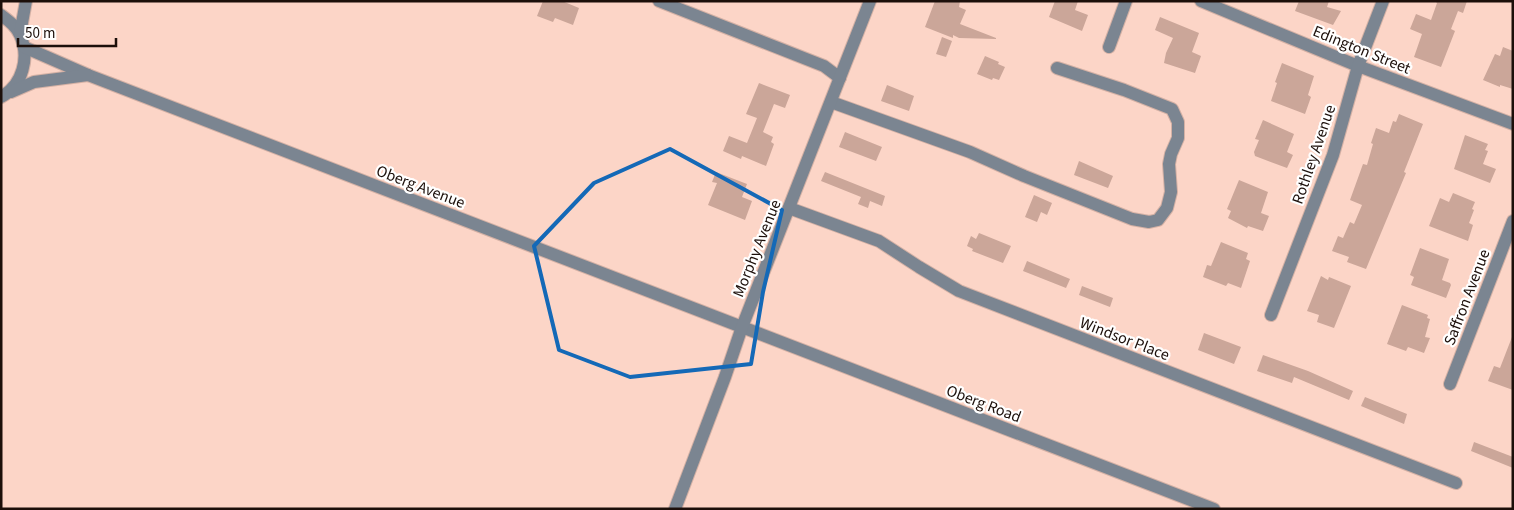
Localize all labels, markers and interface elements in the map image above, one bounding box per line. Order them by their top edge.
scale bar [18,15,115,47]
street label: Edington Street [1309,20,1414,80]
text: 50 m [25,23,55,44]
street label: Rothley Avenue [1287,102,1341,207]
street label: Oberg Avenue [373,160,468,214]
street label: Morphy Avenue [727,196,787,300]
street label: Saffron Avenue [1439,246,1495,349]
street label: Windsor Place [1077,312,1173,366]
street label: Oberg Road [943,380,1024,428]

